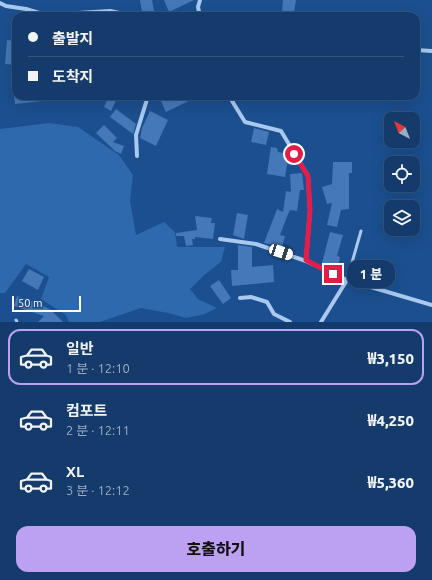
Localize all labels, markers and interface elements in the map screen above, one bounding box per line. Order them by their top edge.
text: 출발지 [52,30,93,47]
text: 도착지 [52,68,93,85]
north arrow [384,112,420,148]
map controls [384,112,420,236]
route start [285,145,303,163]
button: locate [384,156,420,192]
button: layers [384,200,420,236]
car [268,243,294,261]
callout: 1 분 [347,260,395,288]
route end [324,265,342,283]
text: 1 분 [360,267,382,281]
scale bar [12,294,81,313]
text: 50 m [18,297,42,309]
icon: car [18,339,54,375]
text: 일반 [66,340,94,357]
text: ₩3,150 [367,350,414,367]
text: 1 분 · 12:10 [66,361,130,375]
icon: car [18,401,54,437]
text: 컴포트 [66,402,107,419]
text: ₩4,250 [367,412,414,429]
text: 2 분 · 12:11 [66,423,130,437]
icon: car [18,463,54,499]
text: XL [66,463,84,480]
text: ₩5,360 [367,474,414,491]
text: 3 분 · 12:12 [66,483,130,497]
button: 호출하기 [16,526,416,572]

